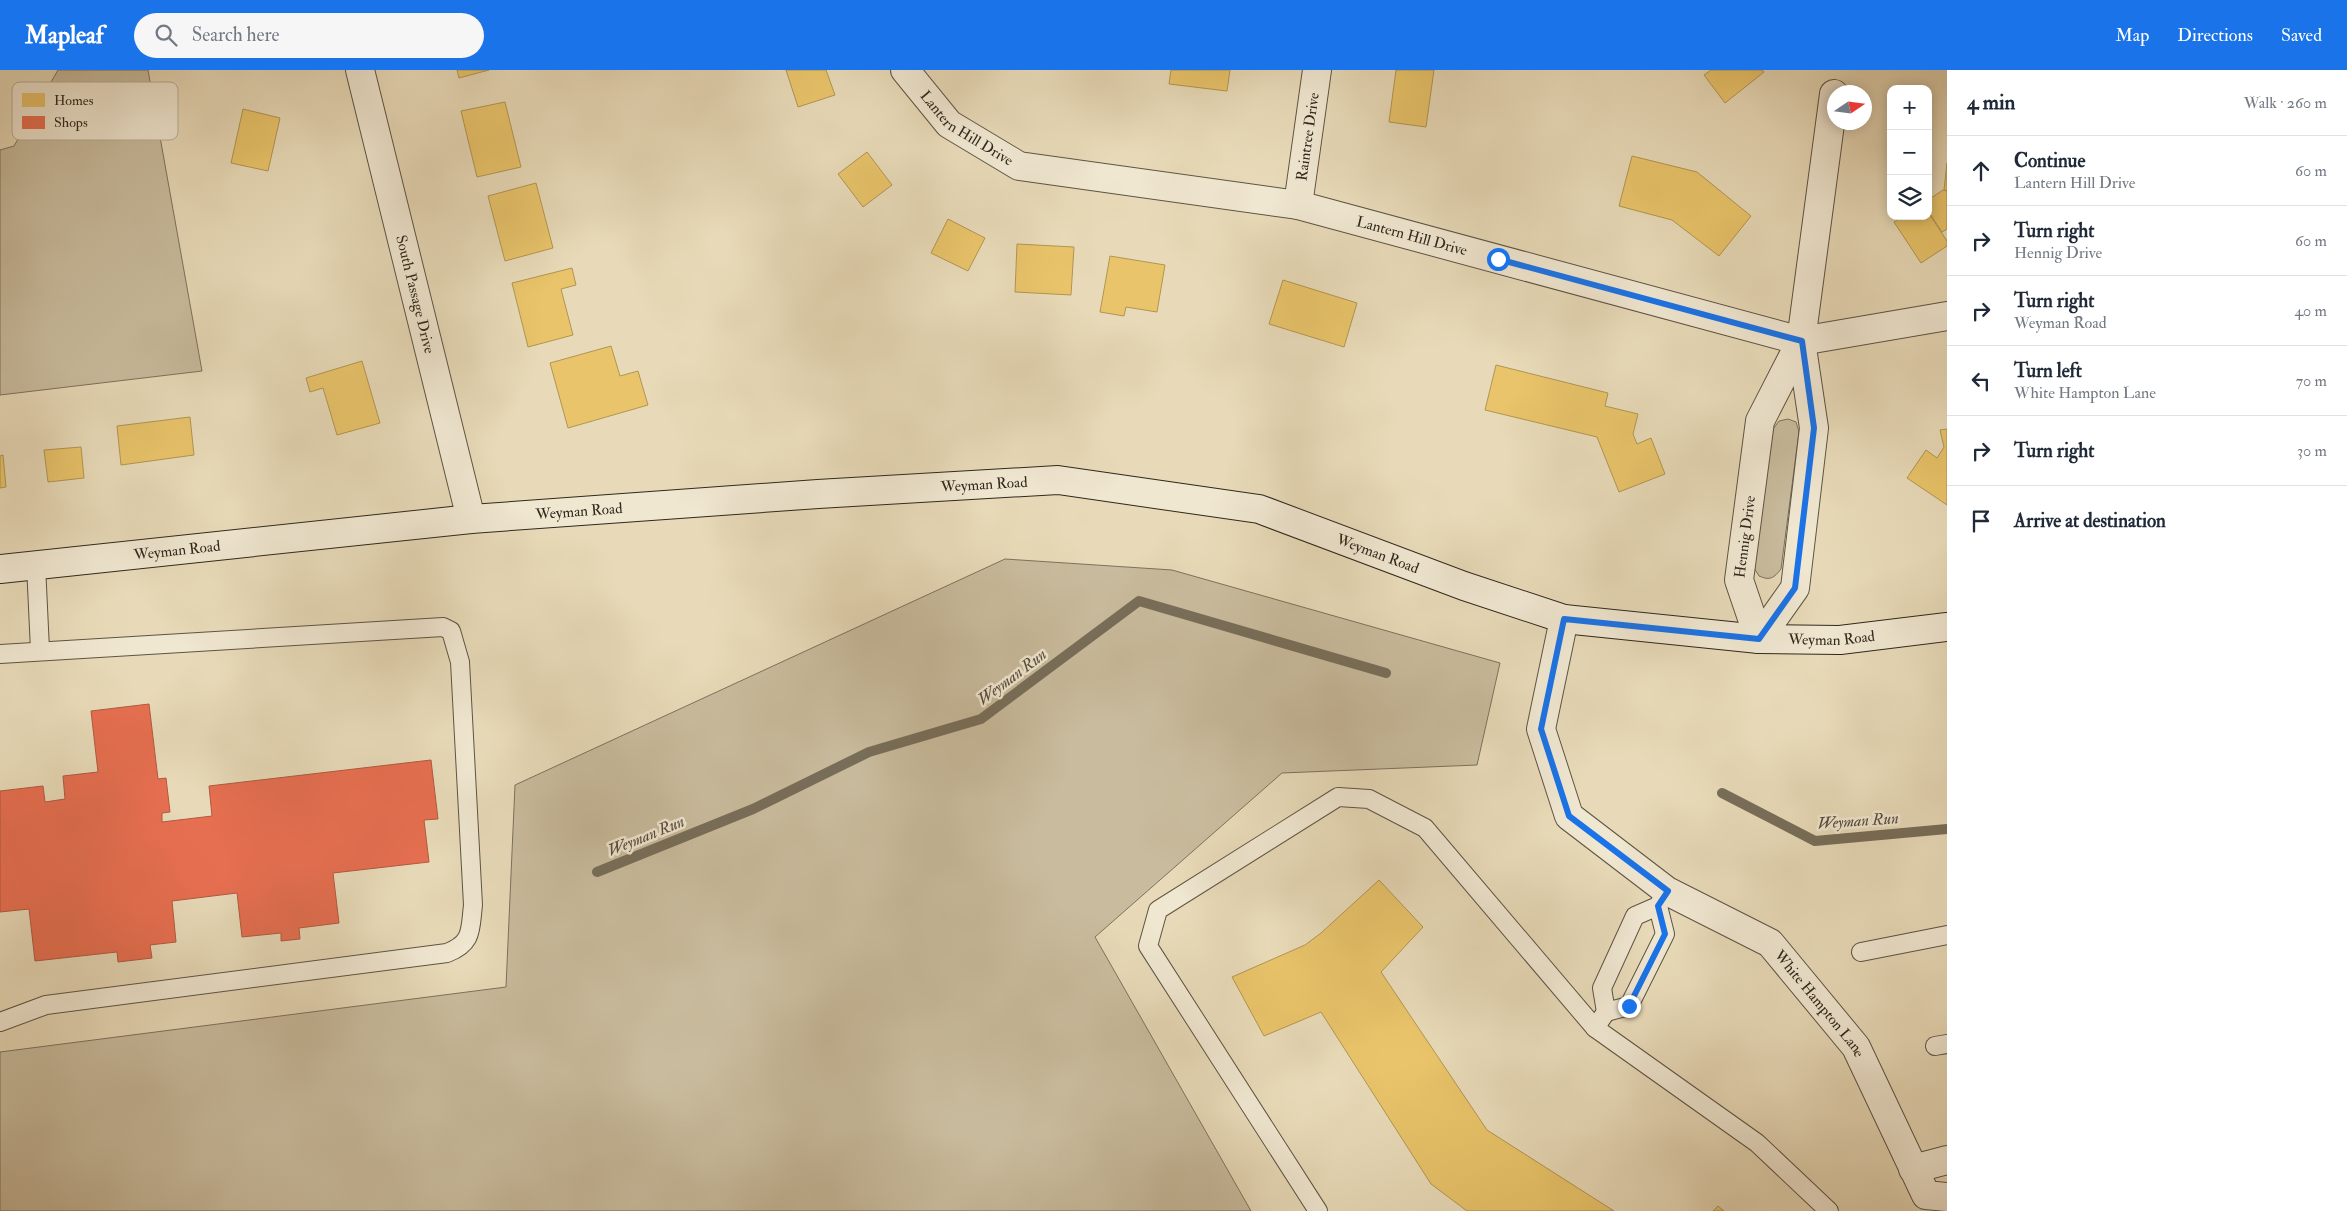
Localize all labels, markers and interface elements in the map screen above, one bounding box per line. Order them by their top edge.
search box [134,13,484,58]
text: Mapleaf [25,20,104,51]
icon: search [152,21,180,49]
text: Search here [192,23,279,47]
text: Map [2116,24,2149,47]
text: Directions [2177,24,2253,47]
text: Saved [2281,24,2322,47]
legend [12,82,178,140]
north arrow [1827,85,1872,130]
map controls [1887,85,1932,220]
button: + [1887,85,1932,130]
street label: Lantern Hill Drive [916,87,1017,170]
text: 4 min [1967,89,2015,116]
street label: Raintree Drive [1292,91,1323,182]
text: Homes [54,92,94,109]
text: Walk · 260 m [2244,93,2327,113]
text: Shops [54,114,88,132]
button: − [1887,130,1932,175]
text: Continue [2014,149,2085,173]
icon: ahead [1967,157,1995,185]
text: 60 m [2295,161,2327,181]
text: Lantern Hill Drive [2014,173,2135,193]
button: layers [1887,175,1932,220]
street label: Lantern Hill Drive [1354,212,1469,260]
text: Turn right [2014,219,2094,243]
icon: right [1967,227,1995,255]
text: 60 m [2295,231,2327,251]
street label: South Passage Drive [392,233,439,356]
text: Hennig Drive [2014,243,2102,263]
route start [1487,248,1510,271]
text: Turn right [2014,289,2094,313]
icon: right [1967,297,1995,325]
text: 40 m [2294,301,2327,321]
text: Weyman Road [2014,313,2107,333]
text: Turn left [2014,359,2082,383]
icon: left [1967,367,1995,395]
text: 70 m [2296,371,2327,391]
text: White Hampton Lane [2014,383,2156,403]
icon: right [1967,437,1995,465]
text: Turn right [2014,439,2094,463]
text: 30 m [2297,441,2327,461]
street label: Weyman Road [939,472,1029,496]
street label: Hennig Drive [1730,494,1760,579]
street label: Weyman Road [534,499,624,524]
icon: arrive [1967,507,1995,535]
text: Arrive at destination [2014,509,2166,533]
street label: Weyman Road [1333,529,1422,578]
street label: Weyman Road [132,536,222,564]
street label: Weyman Road [1787,626,1877,650]
water label: Weyman Run [973,645,1051,709]
water label: Weyman Run [1817,808,1899,834]
water label: Weyman Run [605,811,687,861]
street label: White Hampton Lane [1770,945,1869,1060]
route end [1618,995,1641,1018]

